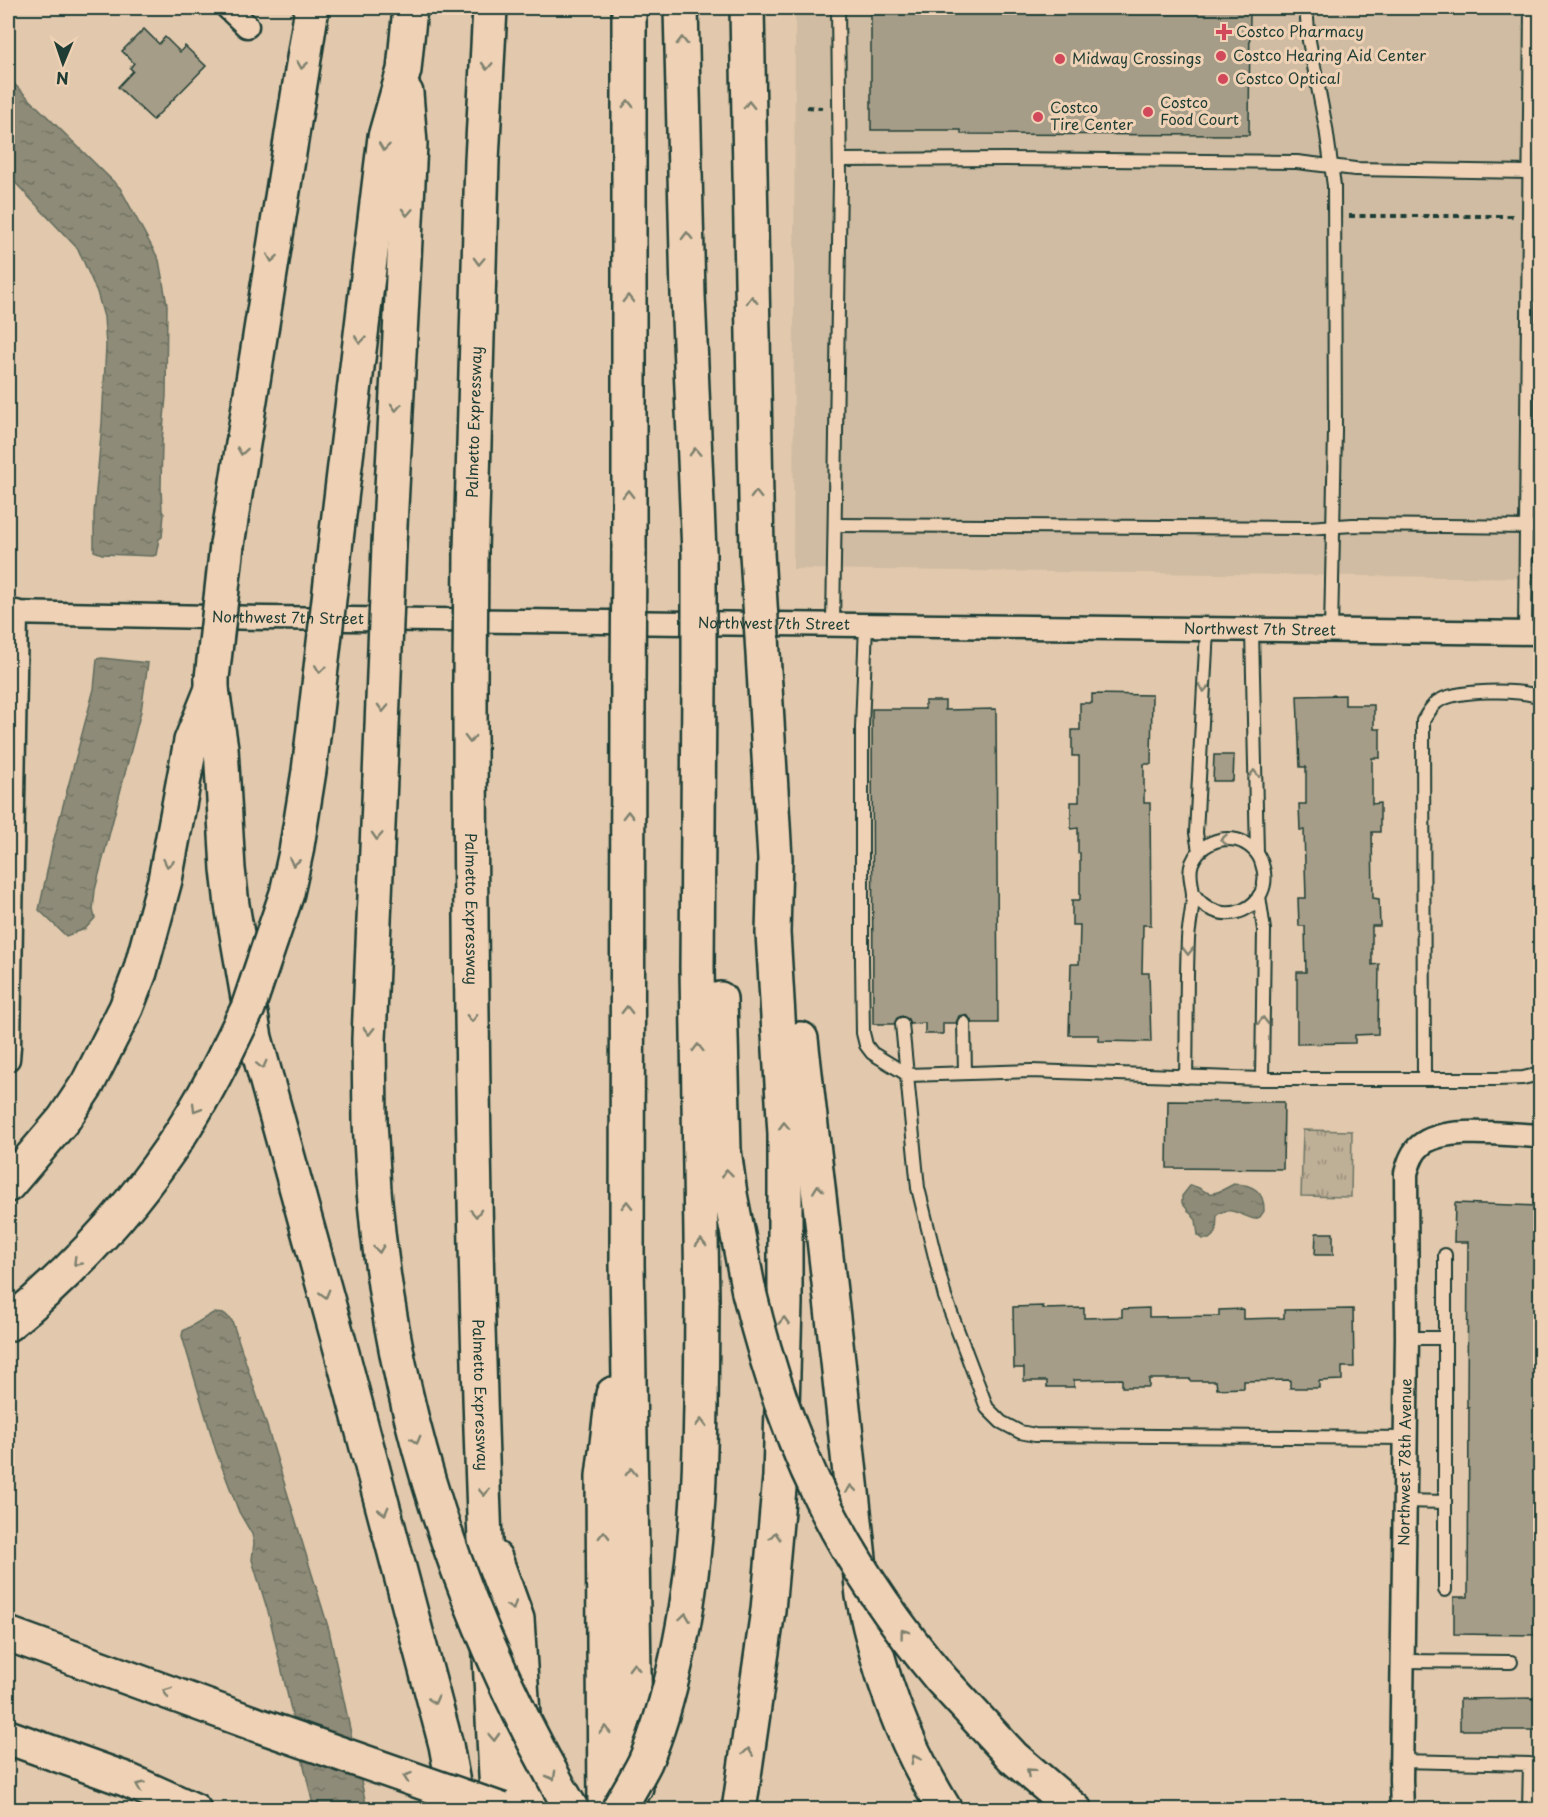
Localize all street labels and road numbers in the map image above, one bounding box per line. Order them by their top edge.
street label: Palmetto Expressway [459,346,487,498]
street label: Northwest 7th Street [212,604,364,629]
street label: Northwest 7th Street [698,610,850,635]
street label: Northwest 7th Street [1184,616,1336,641]
street label: Palmetto Expressway [460,833,484,985]
street label: Palmetto Expressway [468,1319,495,1471]
street label: Northwest 78th Avenue [1391,1378,1416,1546]

